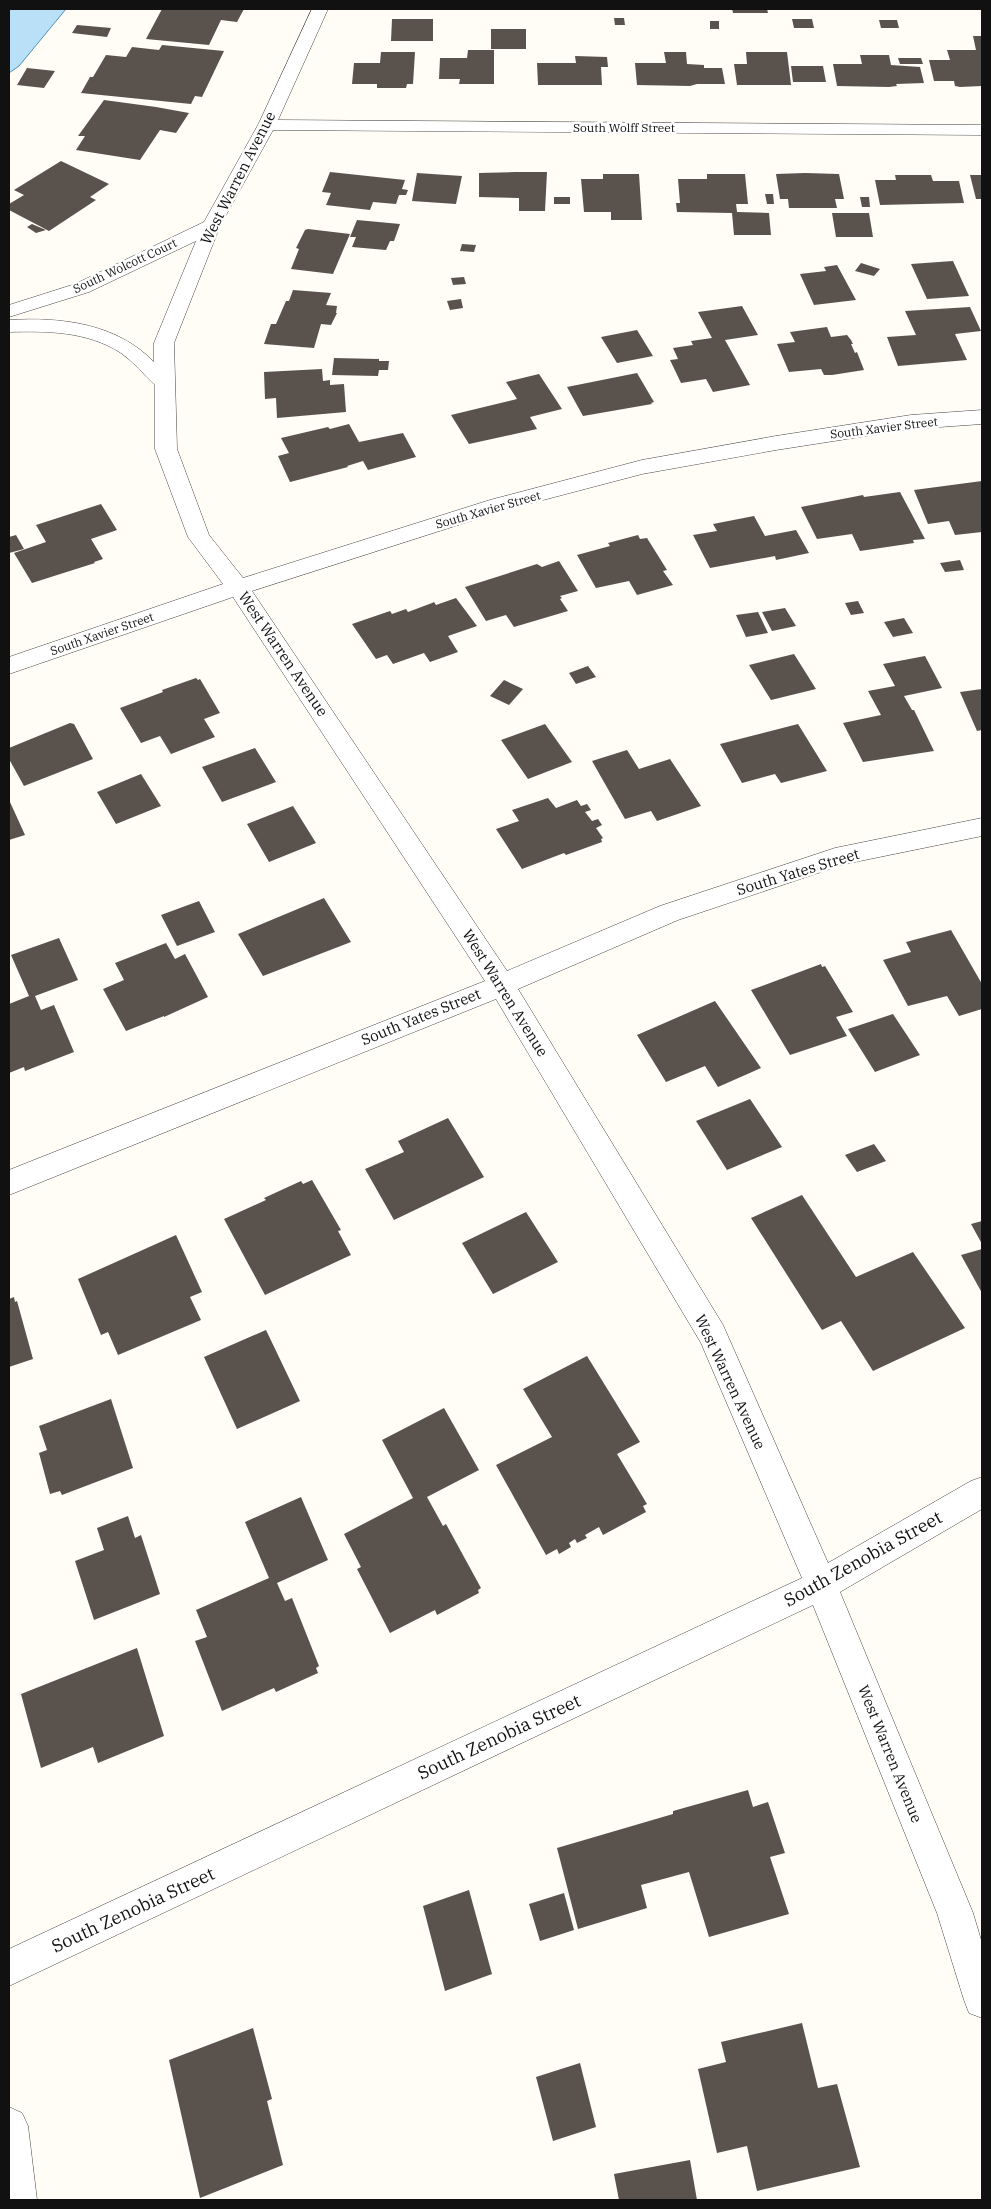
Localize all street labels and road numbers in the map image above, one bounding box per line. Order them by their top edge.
street label: West Warren Avenue [196,108,279,247]
street label: South Wolff Street [573,120,675,135]
street label: South Wolcott Court [71,235,179,296]
street label: South Xavier Street [829,413,939,442]
street label: South Xavier Street [434,487,542,532]
street label: West Warren Avenue [234,588,332,720]
street label: South Xavier Street [48,609,156,658]
street label: South Yates Street [734,844,862,899]
street label: West Warren Avenue [458,925,552,1060]
street label: South Yates Street [358,984,483,1049]
street label: West Warren Avenue [691,1311,770,1452]
street label: South Zenobia Street [780,1506,946,1612]
street label: West Warren Avenue [854,1682,927,1825]
street label: South Zenobia Street [414,1689,584,1784]
street label: South Zenobia Street [48,1862,218,1957]

